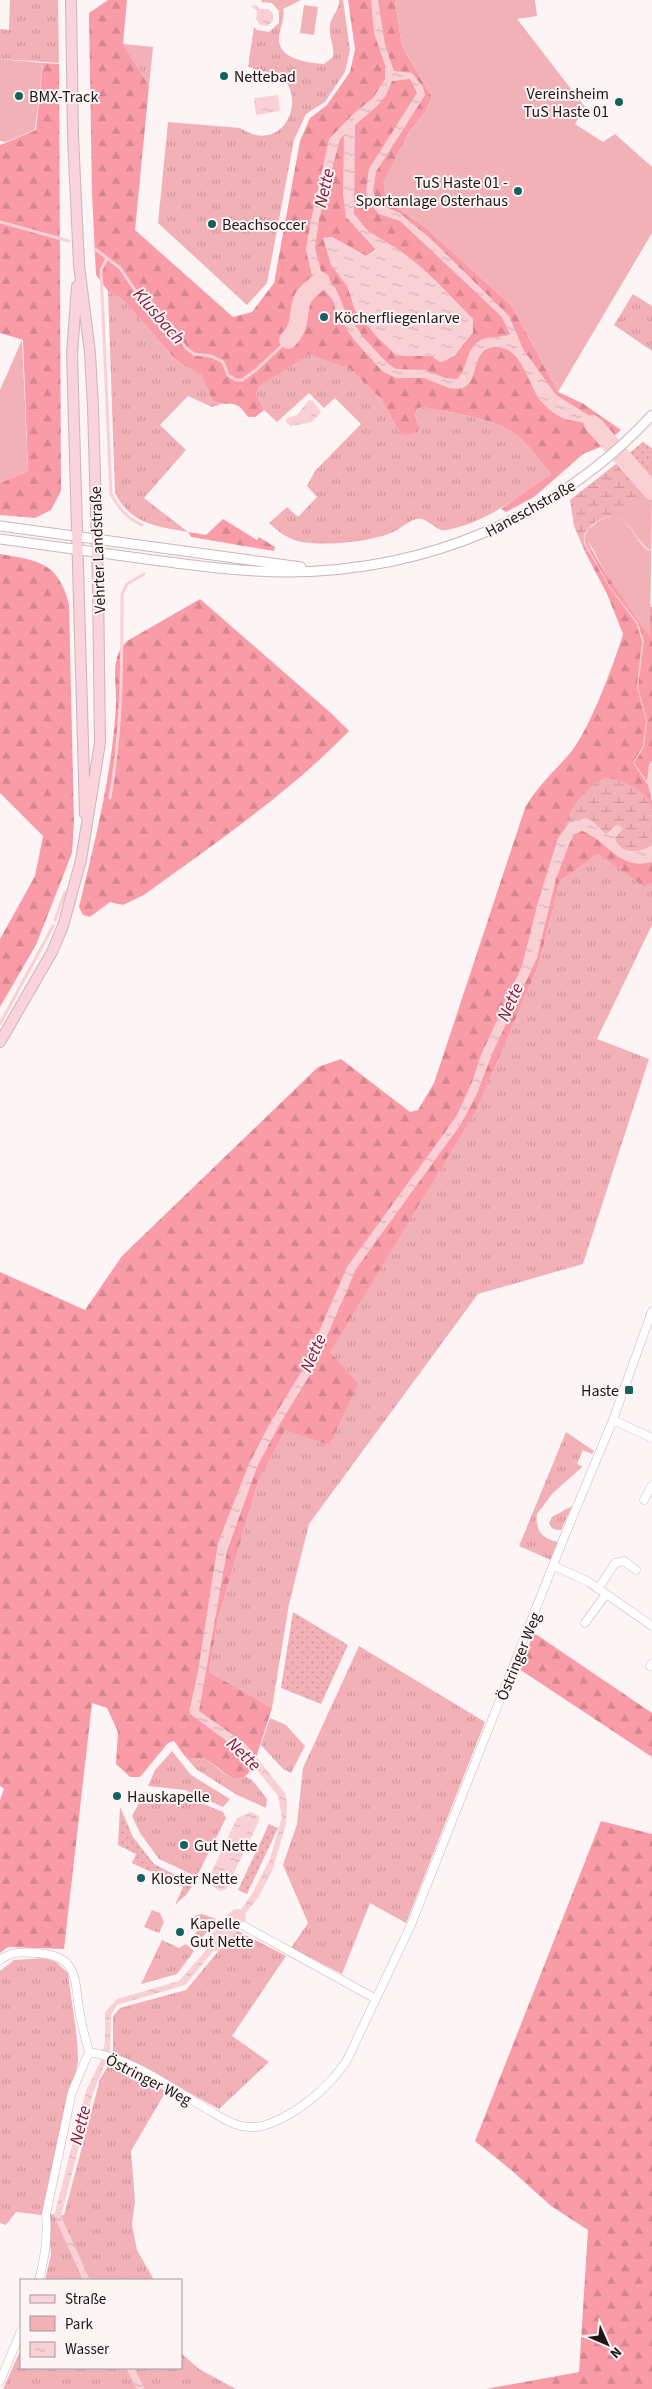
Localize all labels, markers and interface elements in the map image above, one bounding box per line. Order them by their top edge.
place label: Nettebad [234,66,296,88]
marker: Nettebad [218,70,230,82]
place label: Vereinsheim TuS Haste 01 [524,83,609,123]
place label: BMX-Track [29,86,98,108]
marker: BMX-Track [13,90,25,102]
marker: Vereinsheim TuS Haste 01 [613,96,625,108]
water label: Nette [308,166,341,210]
place label: TuS Haste 01 - Sportanlage Osterhaus [355,172,508,212]
marker: TuS Haste 01 - Sportanlage Osterhaus [512,185,524,197]
place label: Beachsoccer [222,214,306,236]
marker: Beachsoccer [206,218,218,230]
water label: Klusbach [127,283,190,350]
place label: Köcherfliegenlarve [334,307,460,329]
marker: Köcherfliegenlarve [318,311,330,323]
street label: Haneschstraße [481,475,580,543]
street label: Vehrter Landstraße [85,486,111,614]
water label: Nette [491,979,530,1025]
water label: Nette [294,1330,333,1376]
place label: Haste [581,1380,619,1402]
marker: Haste [623,1384,635,1396]
street label: Östringer Weg [491,1609,547,1704]
water label: Nette [221,1732,267,1777]
place label: Hauskapelle [127,1786,210,1808]
marker: Hauskapelle [111,1790,123,1802]
place label: Gut Nette [194,1835,258,1857]
marker: Gut Nette [178,1839,190,1851]
place label: Kloster Nette [151,1868,238,1890]
marker: Kloster Nette [135,1872,147,1884]
place label: Kapelle Gut Nette [190,1913,254,1953]
marker: Kapelle Gut Nette [174,1926,186,1938]
street label: Östringer Weg [102,2049,195,2111]
water label: Nette [64,2103,97,2147]
legend [20,2279,182,2369]
text: Straße [65,2289,106,2310]
text: Park [65,2314,94,2335]
north arrow [582,2319,632,2369]
text: Wasser [65,2339,110,2360]
text: N [605,2342,626,2363]

